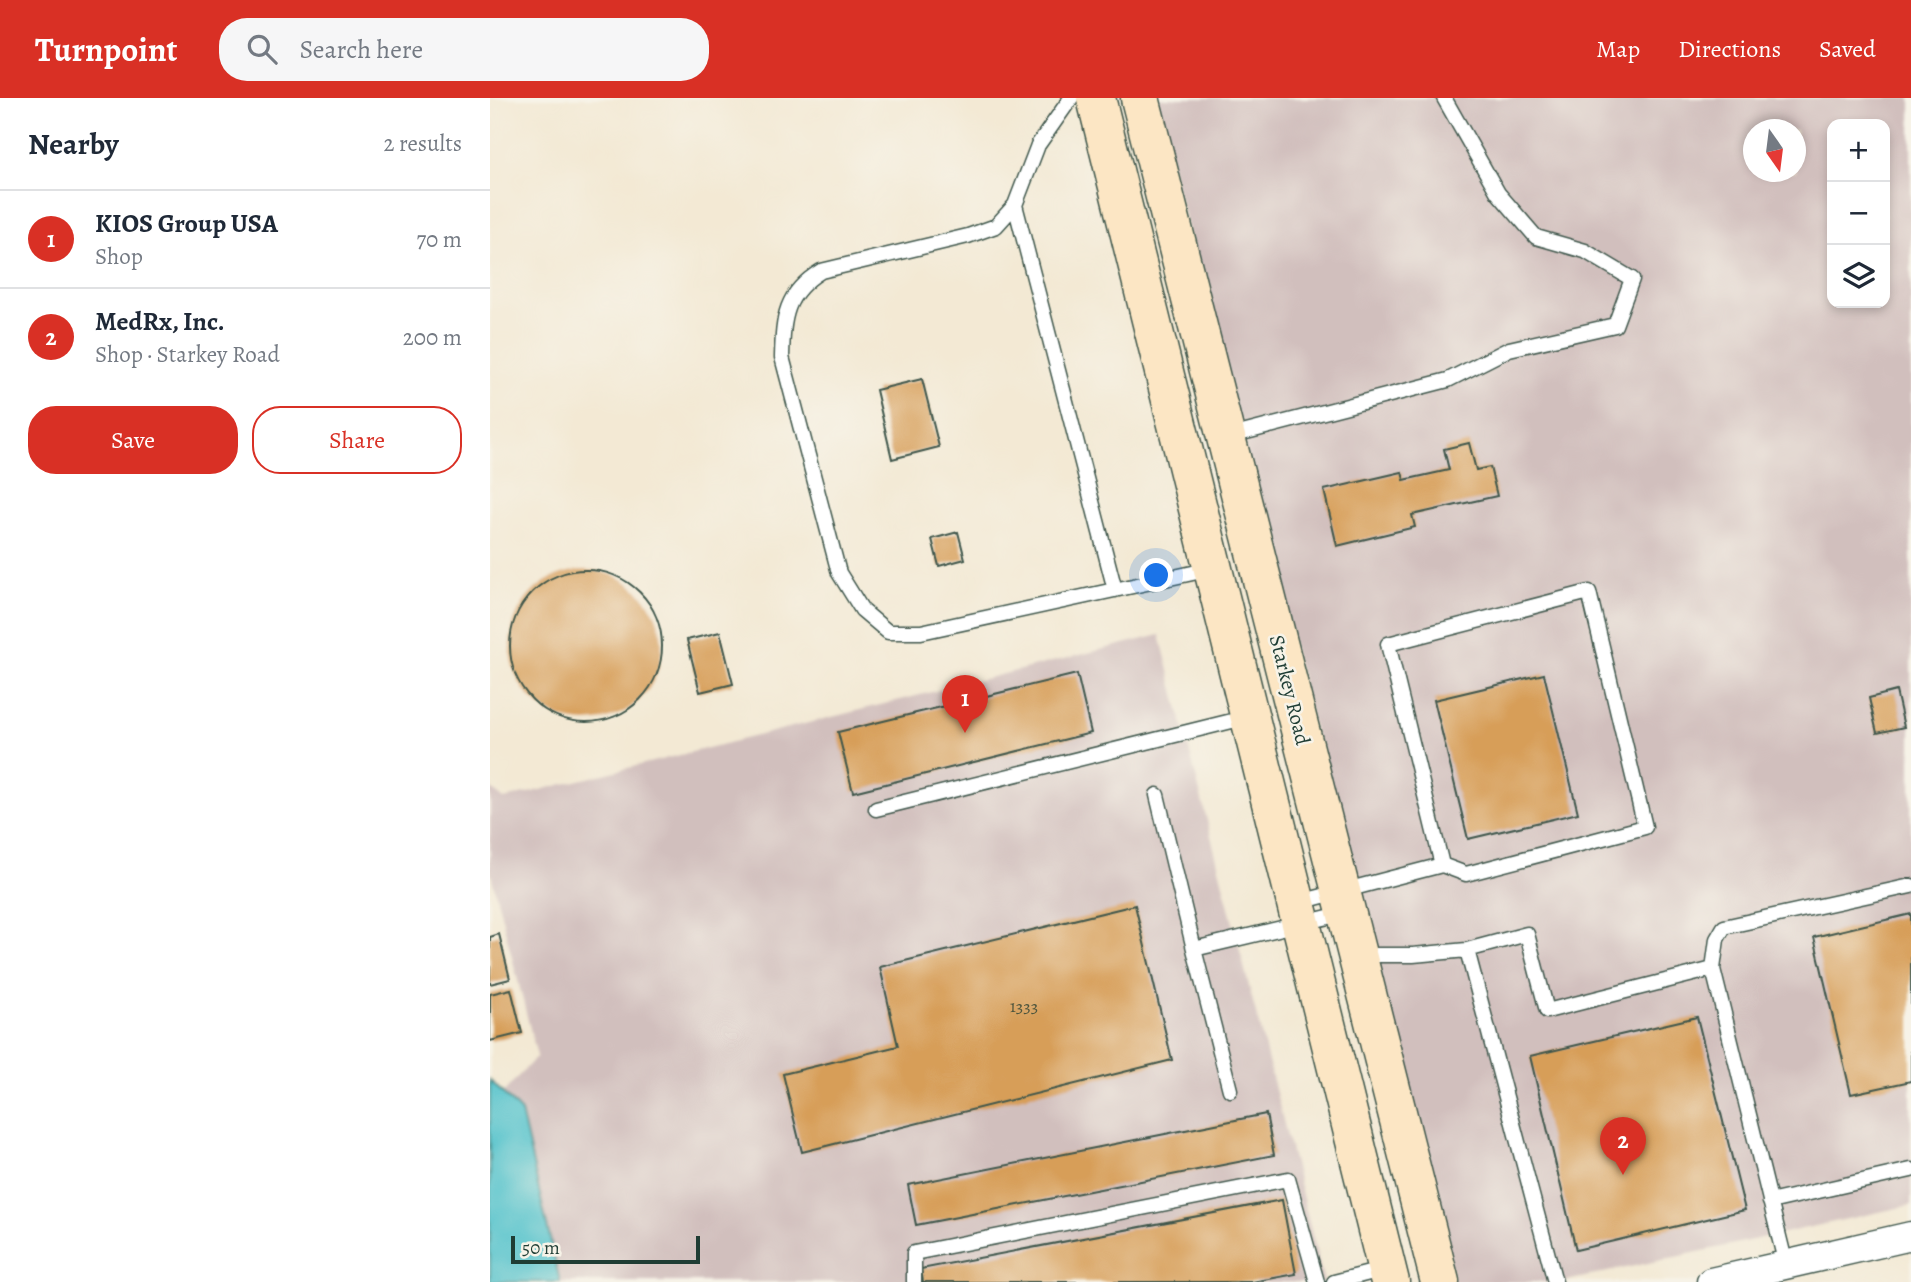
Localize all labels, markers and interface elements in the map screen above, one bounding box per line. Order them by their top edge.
search box [219,18,709,81]
text: Turnpoint [35,27,177,72]
icon: search [243,30,281,68]
text: Search here [299,32,423,67]
text: Map [1596,33,1640,65]
text: Directions [1678,33,1781,65]
text: Saved [1819,33,1876,65]
north arrow [1743,119,1806,182]
map controls [1827,119,1890,308]
button: + [1827,119,1890,182]
text: Nearby [28,124,119,164]
text: 2 results [384,128,462,159]
button: − [1827,182,1890,245]
text: KIOS Group USA [95,206,278,241]
text: 1 [47,224,55,255]
text: 70 m [416,224,462,255]
text: Shop [95,241,143,272]
button: layers [1827,245,1890,308]
text: MedRx, Inc. [95,304,225,339]
text: 2 [45,322,57,353]
text: 200 m [403,322,462,353]
text: Shop · Starkey Road [95,339,280,370]
button: Save [28,406,238,474]
button: Share [252,406,462,474]
your location [1139,558,1173,592]
street label: Starkey Road [1263,632,1317,749]
pin: 1 [942,675,988,733]
house number: 1333 [1010,994,1038,1018]
pin: 2 [1600,1117,1646,1175]
scale bar [511,1233,700,1265]
text: 50 m [522,1235,560,1261]

